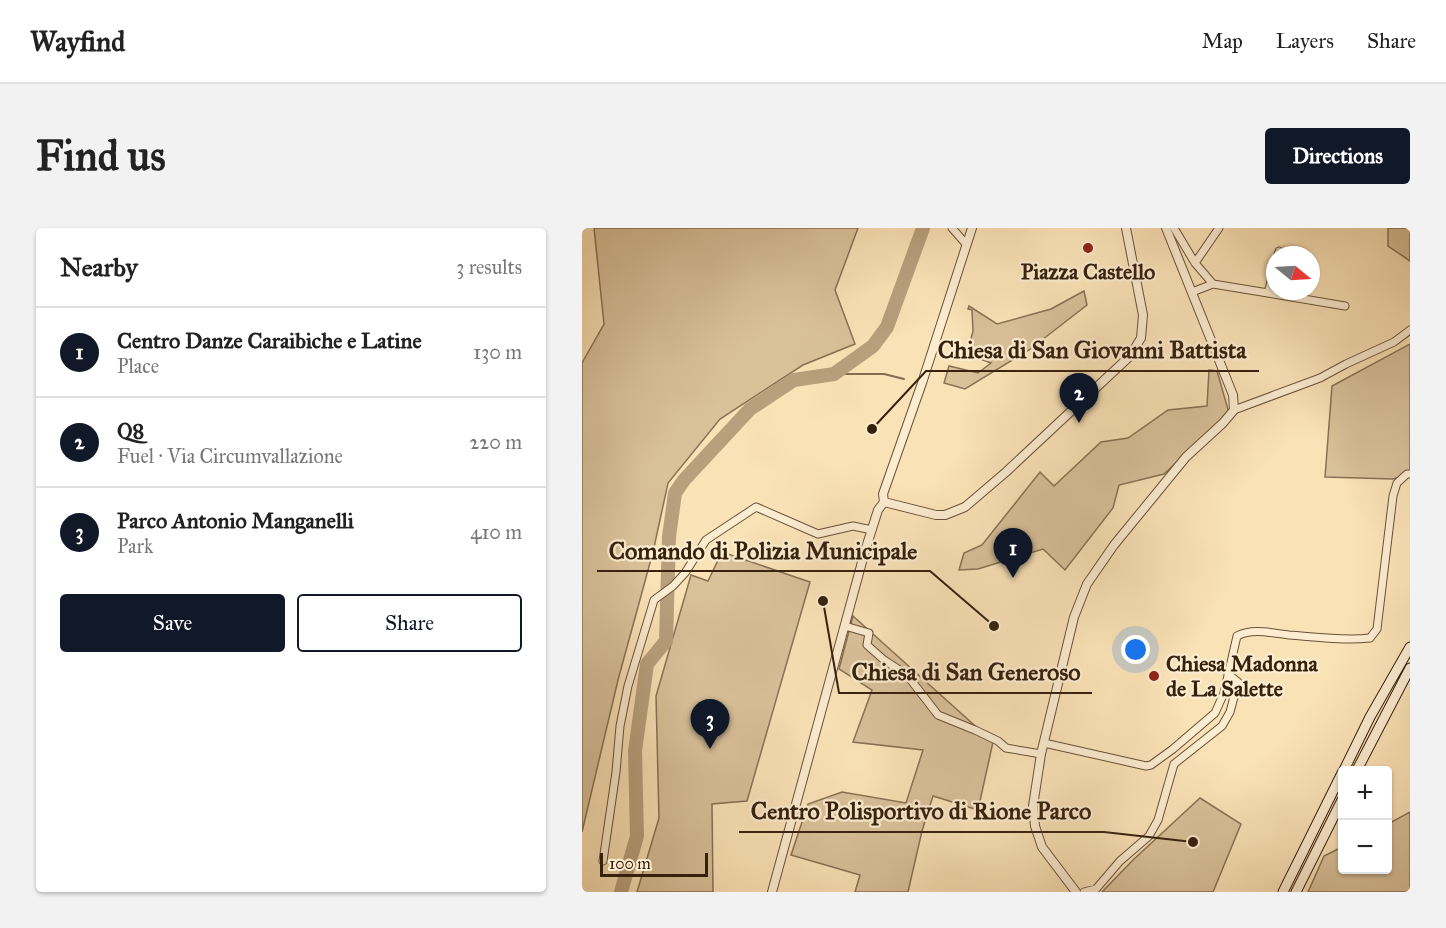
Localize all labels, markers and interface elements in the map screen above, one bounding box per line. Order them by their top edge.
text: Wayfind [30,24,125,59]
text: Map [1202,28,1243,54]
text: Layers [1276,28,1334,54]
text: Share [1367,28,1416,54]
button: Directions [1265,128,1410,184]
text: Find us [36,130,166,182]
marker: Piazza Castello [1081,241,1095,255]
north arrow [1266,246,1320,300]
text: Nearby [60,251,138,283]
text: 3 results [456,255,522,279]
place label: Piazza Castello [1021,258,1155,285]
text: Centro Danze Caraibiche e Latine [117,327,422,354]
callout: Chiesa di San Giovanni Battista [926,329,1259,371]
text: Chiesa di San Giovanni Battista [938,335,1247,365]
text: 1 [76,340,83,364]
text: 130 m [473,340,522,364]
text: Place [117,354,159,378]
pin: 2 [1060,374,1098,423]
text: Q8 [117,417,144,444]
text: 2 [75,430,84,454]
text: 220 m [470,430,522,454]
text: Fuel · Via Circumvallazione [117,444,343,468]
text: Parco Antonio Manganelli [117,507,354,534]
text: 3 [76,520,84,544]
text: 410 m [470,520,522,544]
pin: 1 [994,528,1032,578]
callout: Comando di Polizia Municipale [597,529,930,571]
text: Park [117,534,153,558]
text: Comando di Polizia Municipale [609,536,917,566]
button: Save [60,594,285,652]
button: Share [297,594,522,652]
your location [1121,635,1150,664]
place label: Chiesa Madonna de La Salette [1166,650,1318,702]
callout: Chiesa di San Generoso [839,651,1092,693]
text: Chiesa di San Generoso [852,657,1080,687]
marker: Chiesa Madonna de La Salette [1147,669,1161,683]
pin: 3 [690,700,730,749]
map controls [1338,766,1392,874]
button: + [1338,766,1392,820]
callout: Centro Polisportivo di Rione Parco [739,790,1104,832]
text: Centro Polisportivo di Rione Parco [751,796,1091,826]
button: − [1338,820,1392,874]
scale bar [600,850,708,878]
text: 100 m [609,854,651,873]

